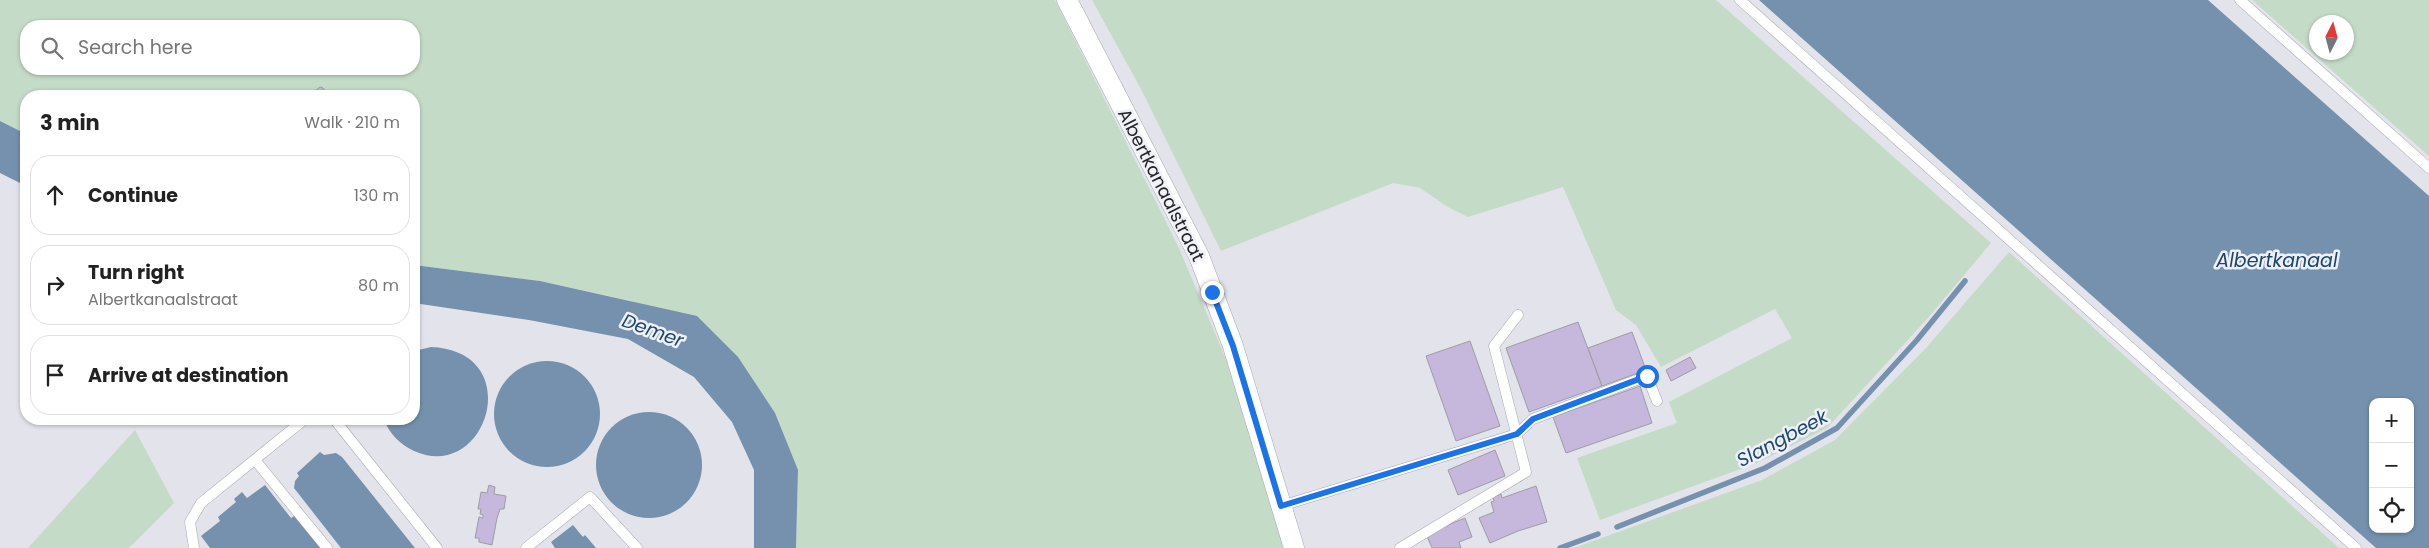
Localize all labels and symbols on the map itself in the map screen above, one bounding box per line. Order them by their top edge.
north arrow [2309,15,2354,60]
street label: Albertkanaalstraat [1112,104,1211,265]
water label: Albertkanaal [2215,247,2338,274]
route end [1201,281,1224,304]
water label: Demer [618,307,688,354]
route start [1636,365,1659,388]
water label: Slangbeek [1732,403,1834,474]

